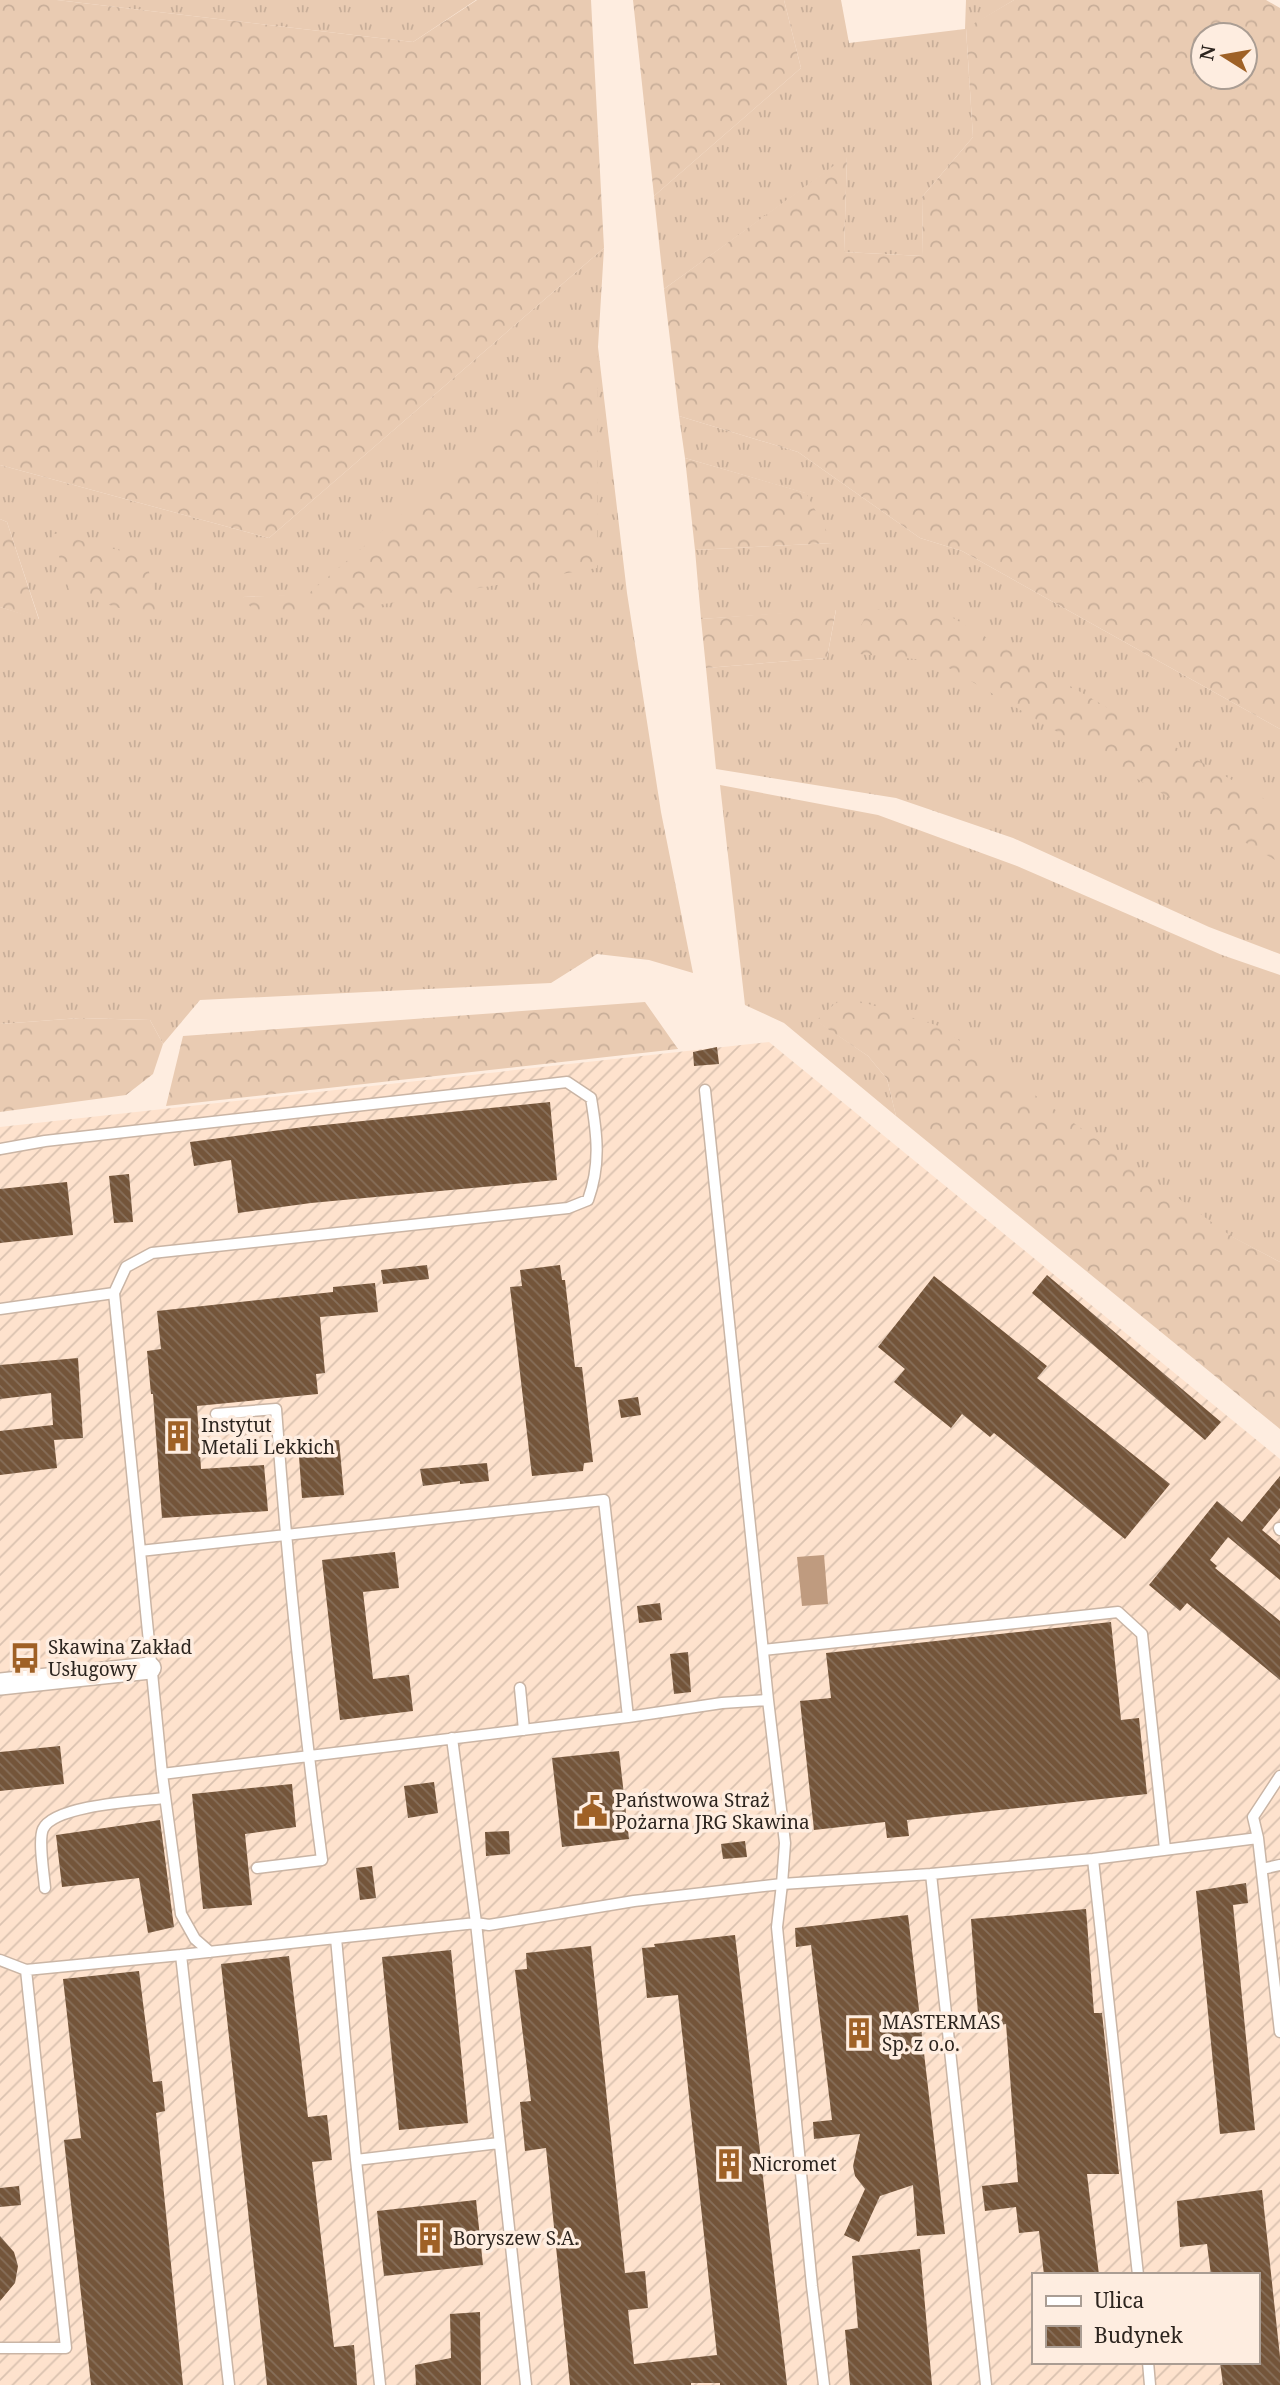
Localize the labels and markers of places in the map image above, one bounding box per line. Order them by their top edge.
place label: Instytut Metali Lekkich [201,1412,335,1460]
building icon: Instytut Metali Lekkich [161,1419,195,1453]
place label: Skawina Zakład Usługowy [48,1634,192,1682]
bus stop icon: Skawina Zakład Usługowy [8,1641,42,1675]
place label: Państwowa Straż Pożarna JRG Skawina [615,1787,810,1835]
public building icon: Państwowa Straż Pożarna JRG Skawina [575,1794,609,1828]
place label: MASTERMAS Sp. z o.o. [882,2009,1001,2057]
building icon: MASTERMAS Sp. z o.o. [842,2016,876,2050]
building icon: Nicromet [712,2147,746,2181]
place label: Nicromet [752,2151,837,2177]
building icon: Boryszew S.A. [413,2221,447,2255]
place label: Boryszew S.A. [453,2225,579,2251]

